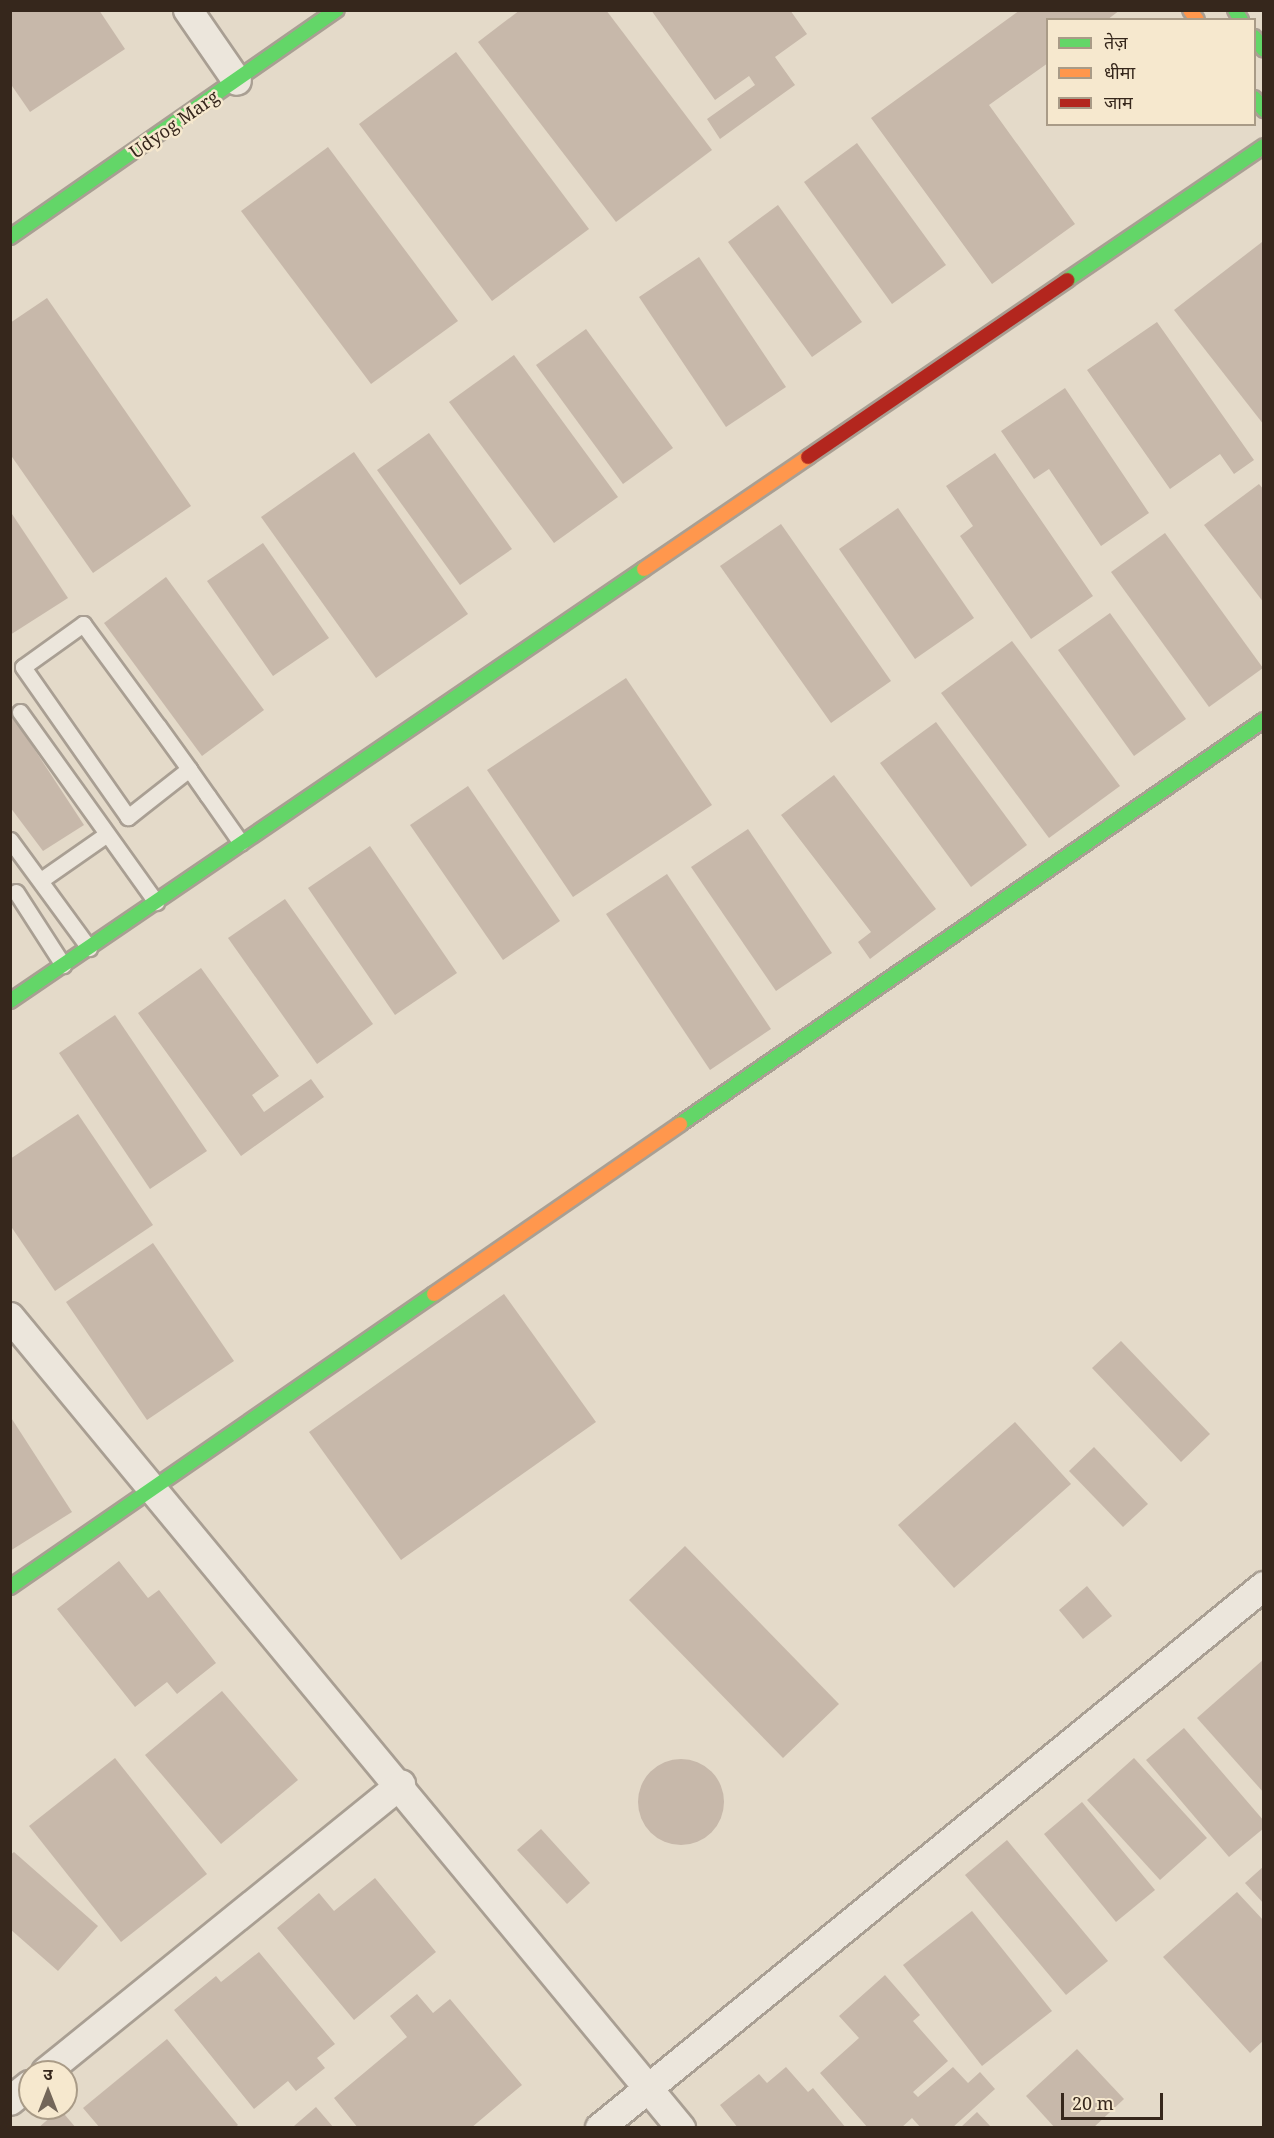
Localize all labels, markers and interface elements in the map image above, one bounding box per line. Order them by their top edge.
legend [1046,18,1256,126]
text: तेज़ [1104,30,1128,54]
text: धीमा [1104,60,1135,84]
street label: Udyog Marg [125,85,223,163]
text: जाम [1104,90,1133,114]
north arrow [18,2060,78,2120]
text: उ [43,2063,53,2085]
scale bar [1064,2081,1166,2119]
text: 20 m [1072,2091,1114,2115]

